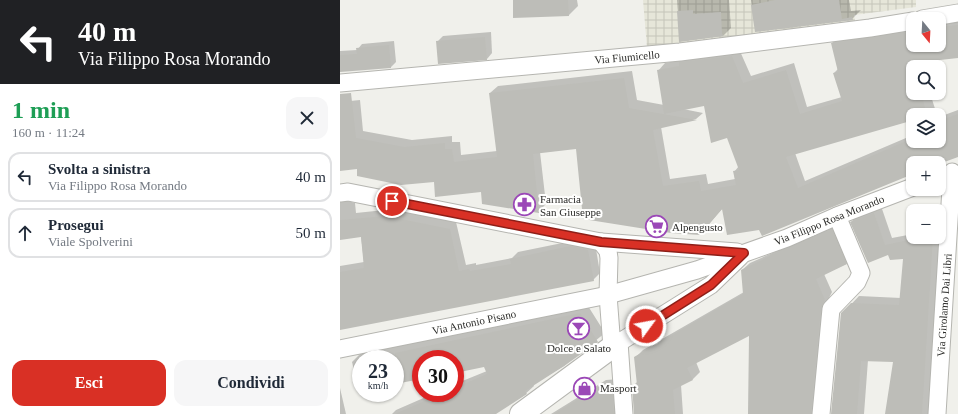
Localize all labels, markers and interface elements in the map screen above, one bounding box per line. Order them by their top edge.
north arrow [906,12,946,52]
map controls [906,12,946,244]
icon: left [12,16,64,68]
text: 40 m [78,16,136,47]
street label: Via Fiumicello [594,48,661,66]
text: Via Filippo Rosa Morando [78,49,270,69]
button: search [906,60,946,100]
text: 1 min [12,97,70,123]
button: close [286,97,328,139]
button: layers [906,108,946,148]
text: 160 m · 11:24 [12,125,85,140]
button: + [906,156,946,196]
text: Svolta a sinistra [48,161,151,177]
icon: left [14,166,36,188]
text: 40 m [296,169,326,185]
text: Via Filippo Rosa Morando [48,178,187,193]
pin [375,184,409,218]
icon: arrive [381,190,403,212]
pharmacy icon: Farmacia San Giuseppe [512,192,538,218]
street label: Via Filippo Rosa Morando [772,192,886,248]
place label: Farmacia San Giuseppe [540,193,601,218]
button: − [906,204,946,244]
supermarket icon: Alpengusto [643,214,669,240]
text: Prosegui [48,217,104,233]
place label: Alpengusto [672,221,723,233]
icon: ahead [14,222,36,244]
text: 50 m [296,225,326,241]
text: Viale Spolverini [48,234,133,249]
street label: Via Girolamo Dai Libri [934,253,954,357]
position arrow [625,305,667,347]
street label: Via Antonio Pisano [431,307,518,337]
bar icon: Dolce e Salato [566,315,592,341]
place label: Dolce e Salato [547,342,612,354]
speed limit sign: 30 [412,350,464,402]
button: Esci [12,360,166,406]
button: Condividi [174,360,328,406]
text: 23 [368,360,388,382]
shop icon: Masport [572,375,598,401]
text: km/h [368,380,388,391]
place label: Masport [600,382,637,394]

